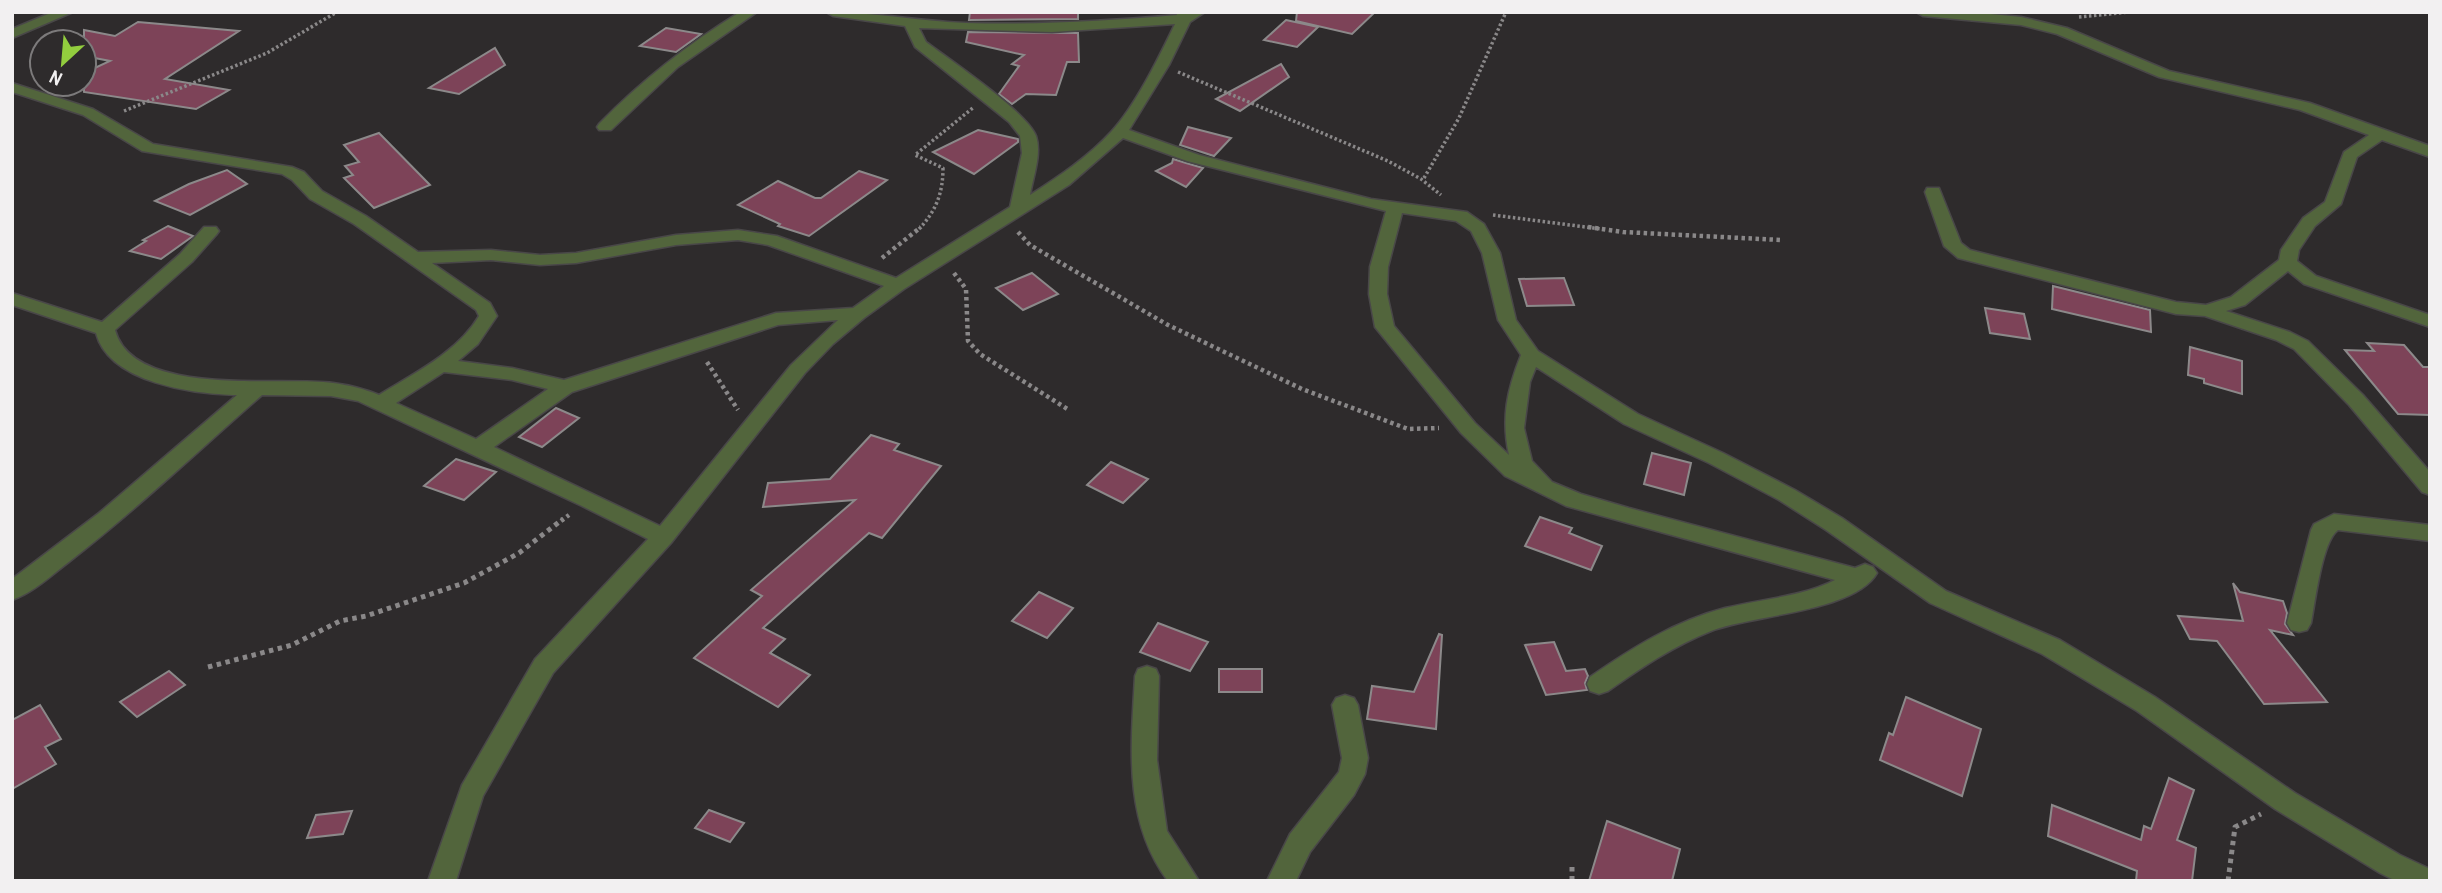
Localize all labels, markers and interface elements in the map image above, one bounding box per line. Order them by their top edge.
north arrow [28,28,98,98]
text: N [45,64,66,92]

